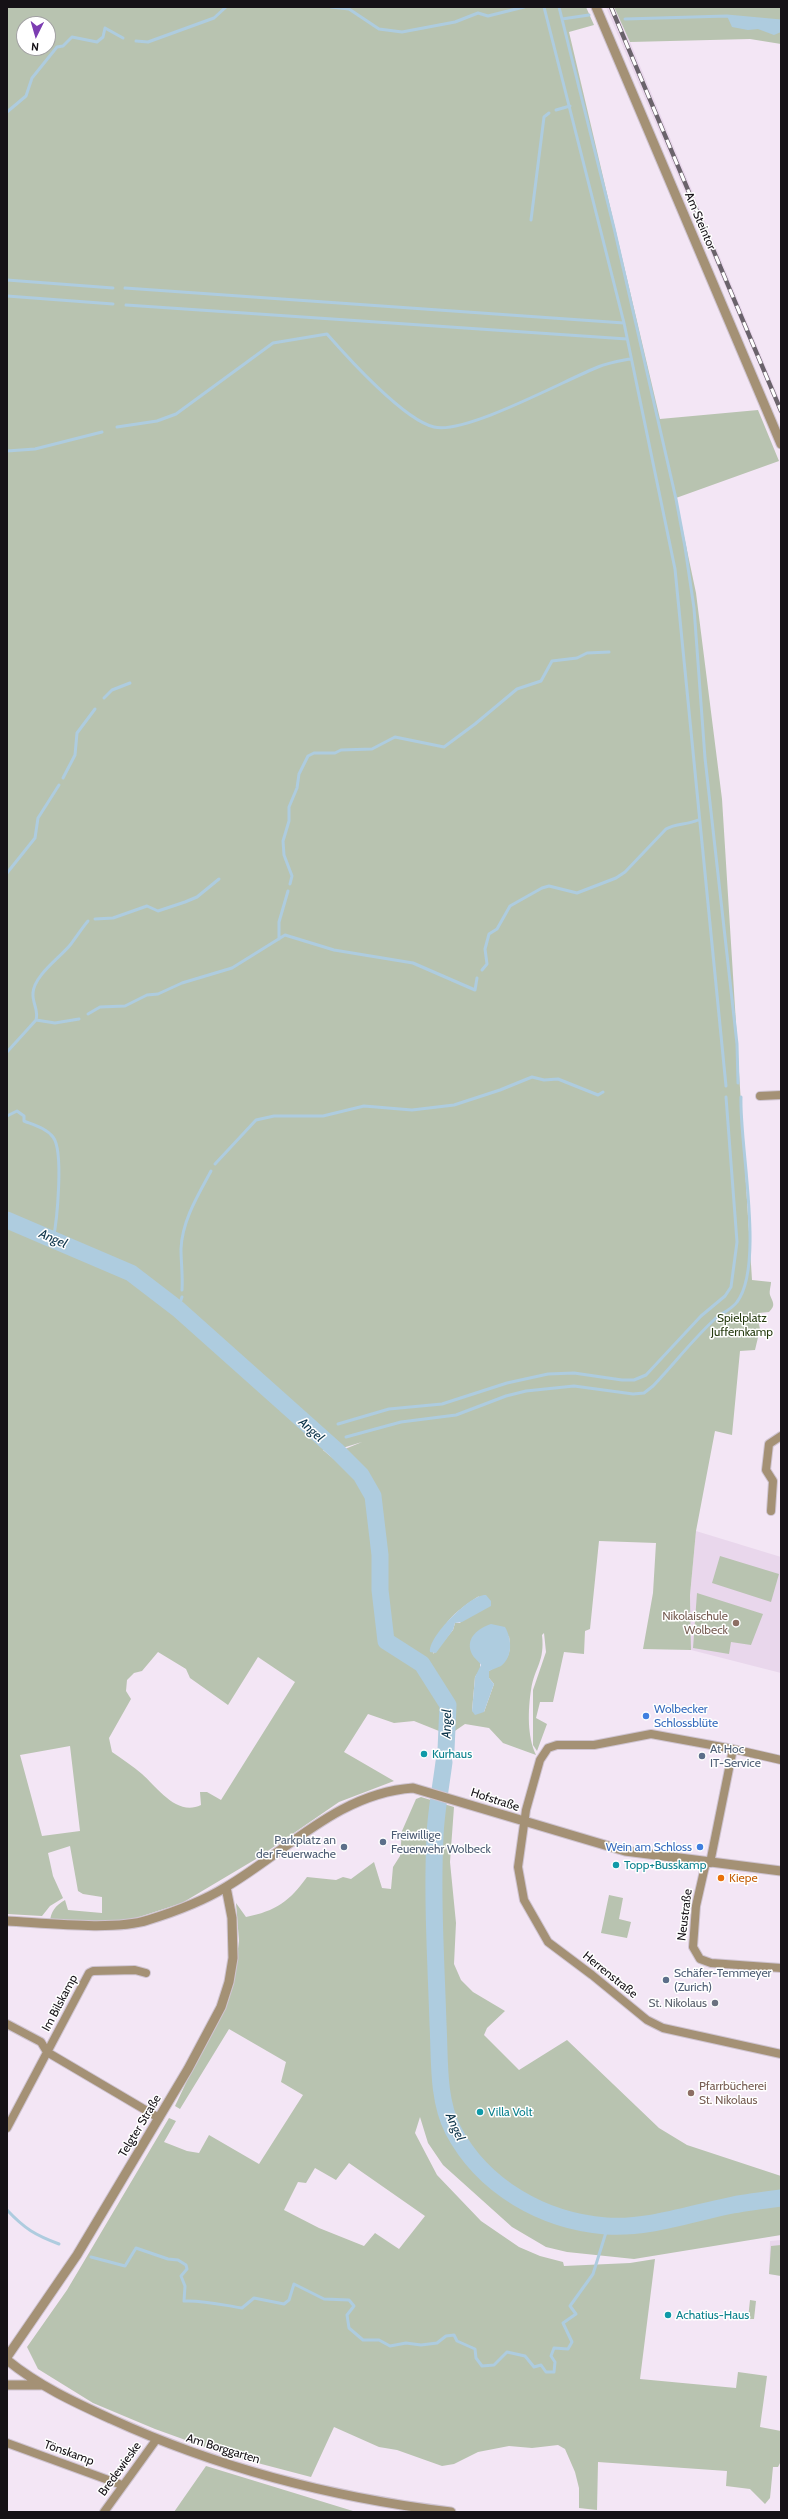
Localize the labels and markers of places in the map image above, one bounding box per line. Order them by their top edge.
place label: Nikolaischule Wolbeck [662,1609,728,1637]
marker: Nikolaischule Wolbeck [731,1618,741,1628]
place label: Wolbecker Schlossblüte [654,1702,718,1730]
marker: Wolbecker Schlossblüte [641,1711,651,1721]
place label: At Hoc IT-Service [710,1742,761,1770]
place label: Kurhaus [432,1747,472,1761]
marker: Kurhaus [419,1749,429,1759]
marker: At Hoc IT-Service [697,1751,707,1761]
place label: Freiwillige Feuerwehr Wolbeck [391,1828,491,1856]
place label: Parkplatz an der Feuerwache [256,1833,336,1861]
marker: Freiwillige Feuerwehr Wolbeck [378,1837,388,1847]
place label: Wein am Schloss [606,1840,692,1854]
marker: Parkplatz an der Feuerwache [339,1842,349,1852]
marker: Wein am Schloss [695,1842,705,1852]
place label: Topp+Busskamp [624,1858,706,1872]
marker: Topp+Busskamp [611,1860,621,1870]
place label: Kiepe [729,1871,758,1885]
marker: Kiepe [716,1873,726,1883]
place label: Schäfer-Temmeyer (Zurich) [674,1966,771,1994]
marker: Schäfer-Temmeyer (Zurich) [661,1975,671,1985]
place label: St. Nikolaus [648,1996,707,2010]
marker: St. Nikolaus [710,1998,720,2008]
place label: Pfarrbücherei St. Nikolaus [699,2079,766,2107]
marker: Pfarrbücherei St. Nikolaus [686,2088,696,2098]
place label: Villa Volt [488,2105,533,2119]
marker: Villa Volt [475,2107,485,2117]
place label: Achatius-Haus [676,2308,749,2322]
marker: Achatius-Haus [663,2310,673,2320]

